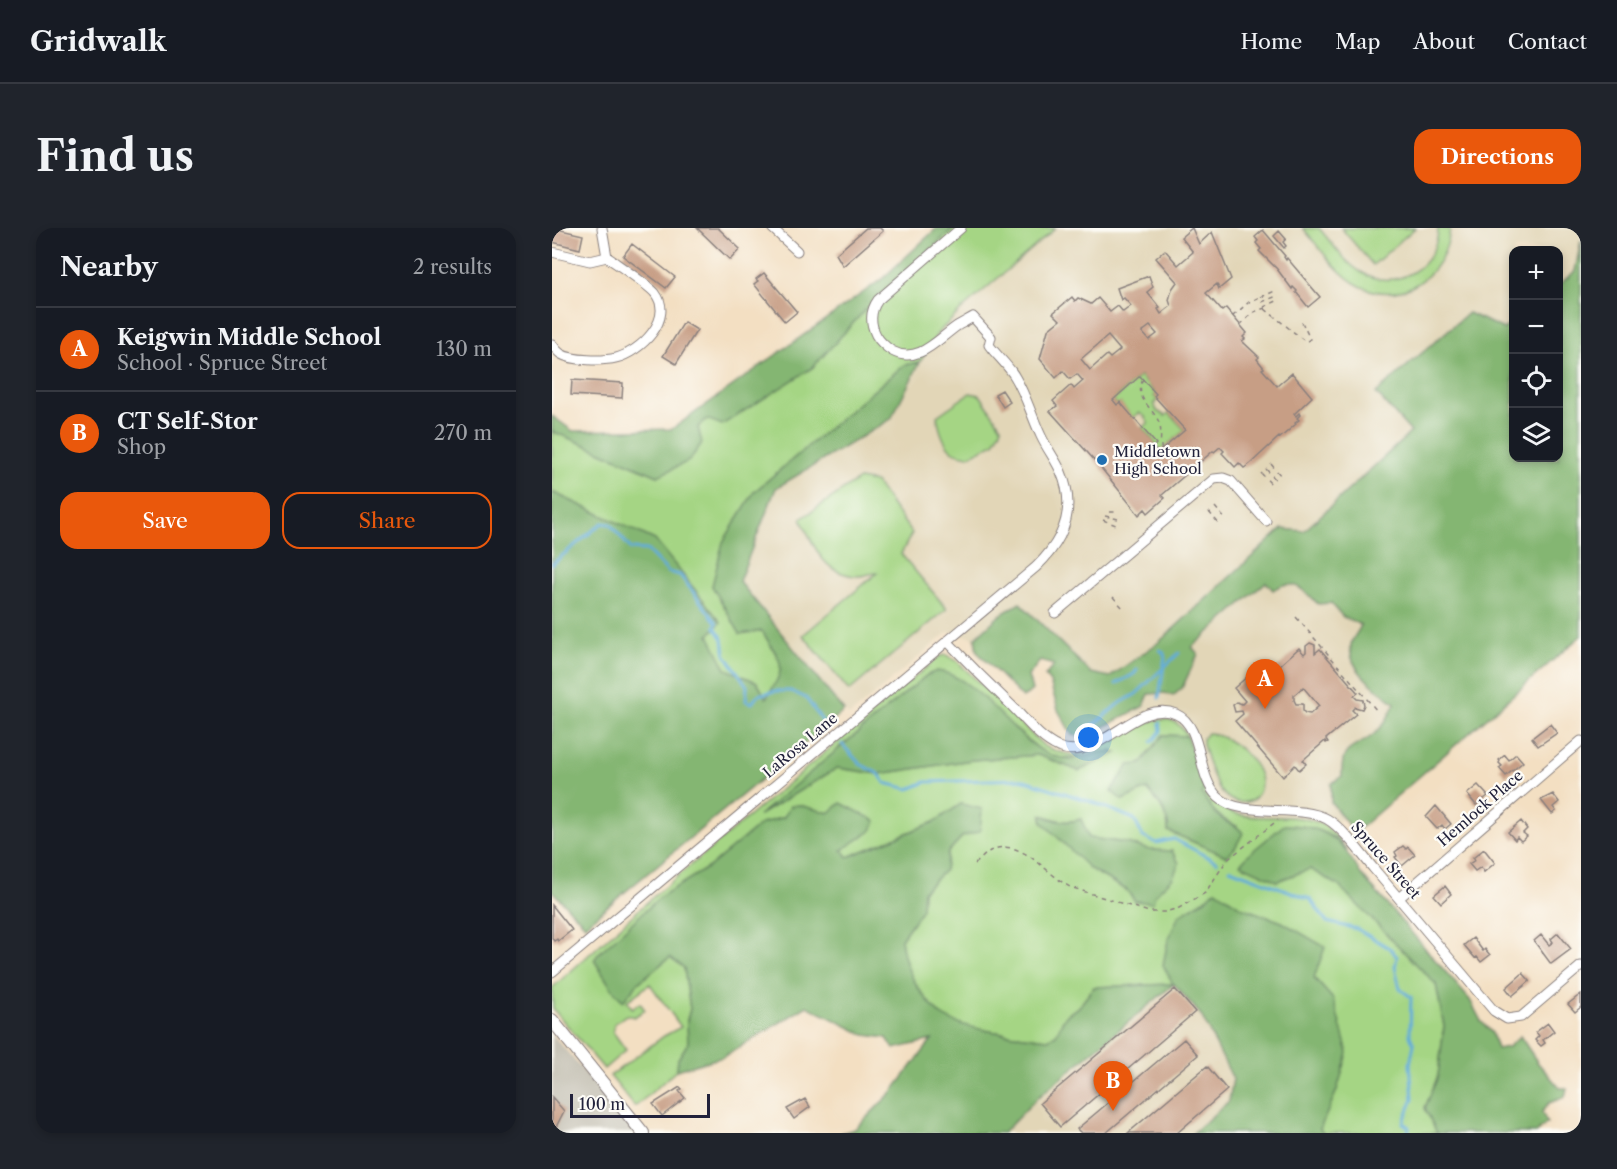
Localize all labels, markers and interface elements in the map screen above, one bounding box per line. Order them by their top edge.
text: Gridwalk [30,24,166,58]
text: Home [1241,29,1302,54]
text: Map [1335,29,1380,54]
text: About [1413,29,1475,54]
text: Contact [1508,29,1587,54]
button: Directions [1414,129,1581,184]
text: Find us [36,130,194,182]
map controls [1509,246,1563,462]
button: + [1509,246,1563,300]
text: Nearby [60,251,158,283]
text: 2 results [413,255,492,279]
button: − [1509,300,1563,354]
text: Keigwin Middle School [117,324,381,351]
text: A [72,337,87,361]
text: 130 m [436,337,492,361]
text: School · Spruce Street [117,351,327,375]
button: locate [1509,354,1563,408]
text: CT Self-Stor [117,408,258,435]
button: layers [1509,408,1563,462]
text: B [72,421,87,445]
text: 270 m [434,421,492,445]
text: Shop [117,435,166,459]
place label: Middletown High School [1114,442,1202,478]
marker: Middletown High School [1095,453,1109,467]
button: Save [60,492,270,549]
button: Share [282,492,492,549]
pin: A [1246,660,1284,709]
street label: LaRosa Lane [759,708,841,782]
your location [1074,723,1103,752]
street label: Hemlock Place [1433,766,1527,850]
street label: Spruce Street [1347,817,1425,903]
pin: B [1094,1062,1132,1111]
scale bar [570,1091,710,1118]
text: 100 m [579,1094,625,1114]

